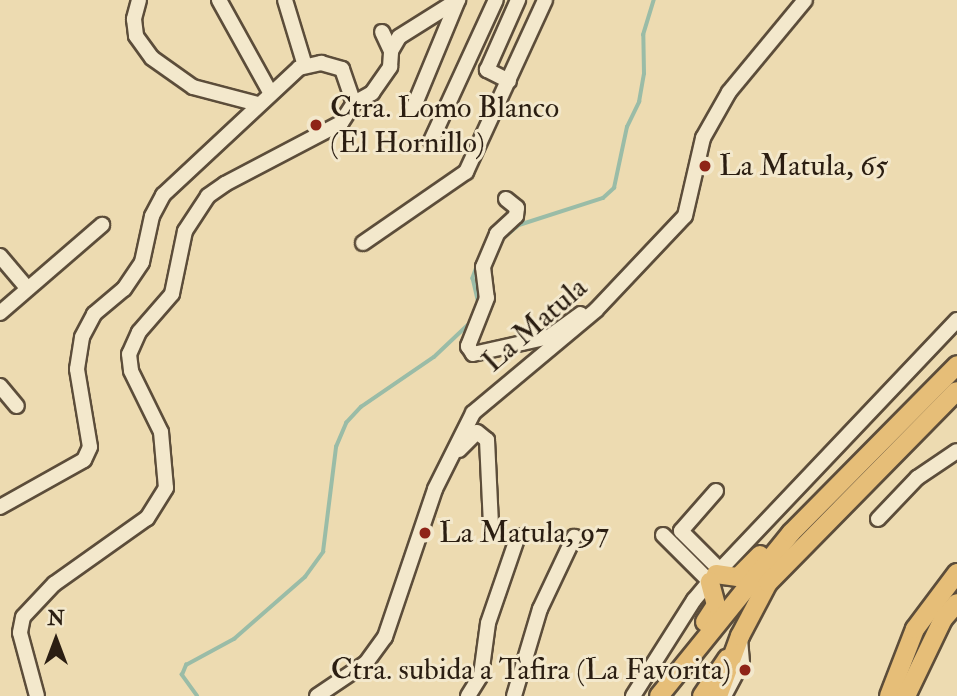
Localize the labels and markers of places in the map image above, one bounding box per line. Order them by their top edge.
place label: Ctra. Lomo Blanco (El Hornillo) [330,90,559,160]
marker: Ctra. Lomo Blanco (El Hornillo) [308,117,324,133]
place label: La Matula, 65 [719,148,888,184]
marker: La Matula, 65 [697,158,713,174]
place label: La Matula, 97 [439,515,609,551]
marker: La Matula, 97 [417,525,433,541]
place label: Ctra. subida a Tafira (La Favorita) [331,652,731,688]
marker: Ctra. subida a Tafira (La Favorita) [737,662,753,678]

